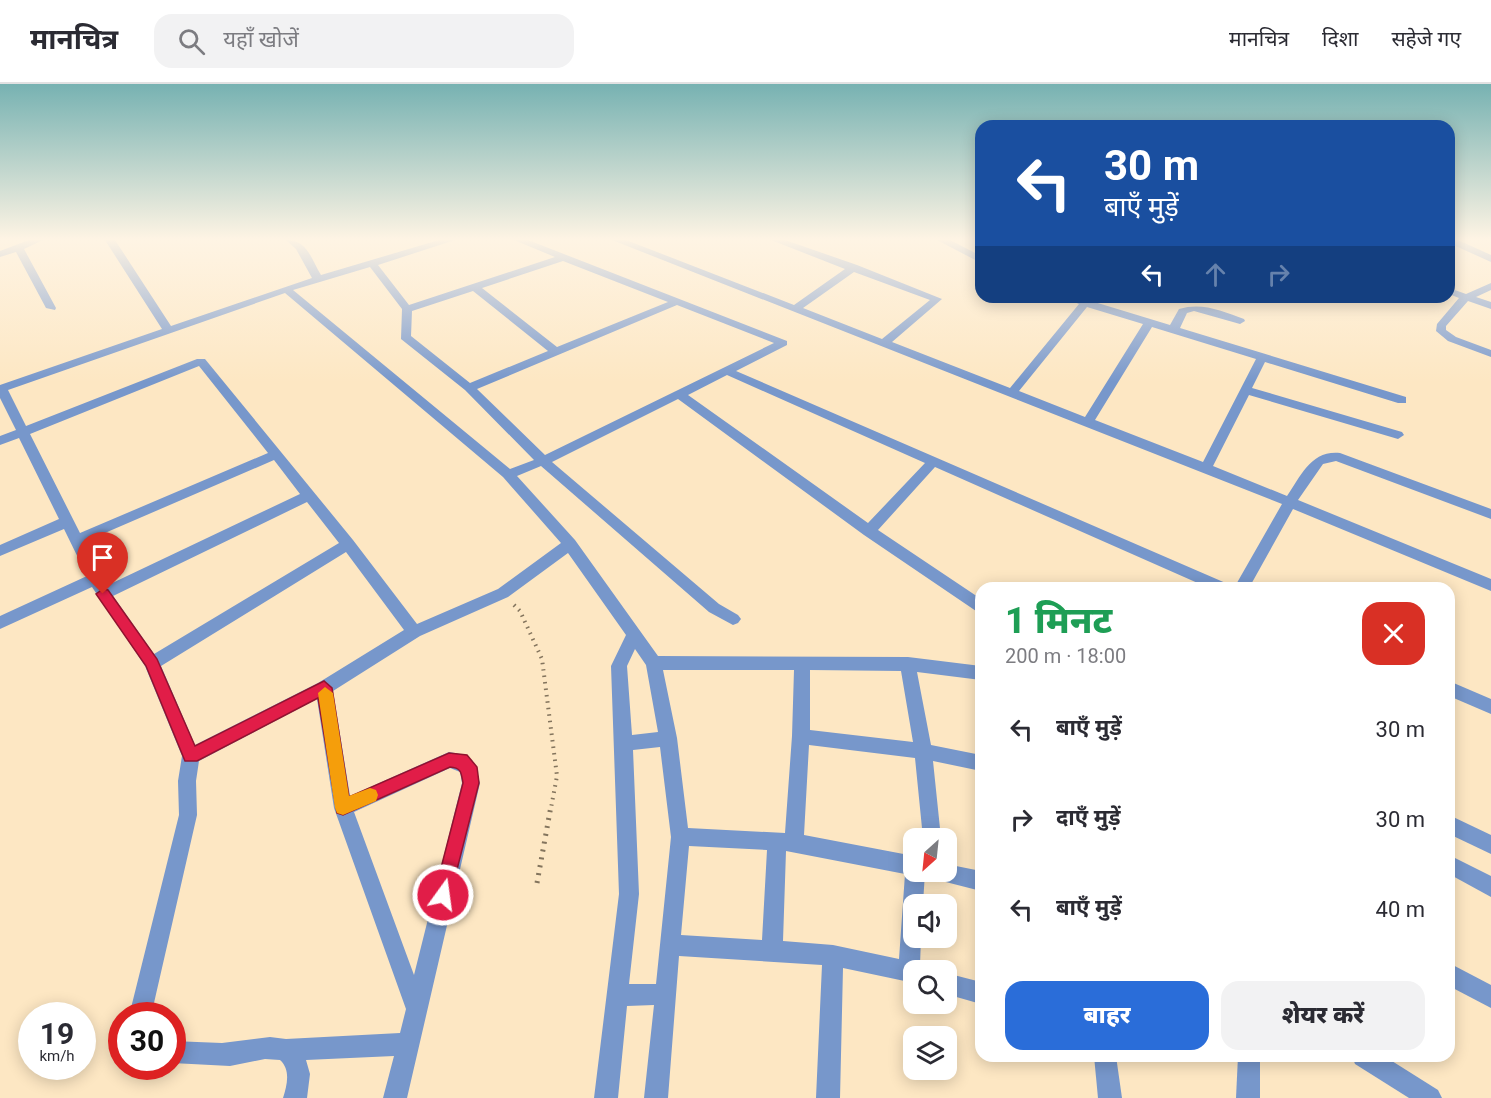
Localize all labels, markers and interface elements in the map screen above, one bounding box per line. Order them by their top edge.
search box [154,14,574,68]
text: मानचित्र [30,23,118,56]
icon: search [175,25,208,58]
text: यहाँ खोजें [223,27,299,52]
text: मानचित्र [1229,27,1289,51]
text: दिशा [1322,27,1358,51]
text: सहेजे गए [1391,27,1461,51]
text: 30 m [1104,141,1199,190]
icon: left [1005,144,1083,222]
text: बाएँ मुड़ें [1104,191,1179,223]
icon: left [1136,258,1169,291]
icon: ahead [1199,258,1232,291]
icon: right [1262,258,1295,291]
pin [77,532,128,594]
icon: arrive [86,541,119,574]
text: 1 मिनट [1005,600,1112,642]
button: close [1362,602,1425,665]
text: 200 m · 18:00 [1005,644,1126,668]
icon: left [1005,713,1038,746]
text: बाएँ मुड़ें [1056,715,1122,740]
text: 30 m [1376,717,1425,742]
icon: right [1005,803,1038,836]
text: दाएँ मुड़ें [1056,805,1121,830]
text: 30 m [1376,807,1425,832]
north arrow [903,828,957,882]
map controls [903,828,957,1080]
position arrow [411,863,475,927]
icon: left [1005,893,1038,926]
button: sound [903,894,957,948]
text: बाएँ मुड़ें [1056,895,1122,920]
text: 40 m [1376,897,1425,922]
button: search [903,960,957,1014]
button: बाहर [1005,981,1209,1050]
button: शेयर करें [1221,981,1425,1050]
speed limit sign: 30 [108,1002,186,1080]
text: 19 [40,1016,74,1051]
button: layers [903,1026,957,1080]
text: km/h [39,1047,75,1065]

